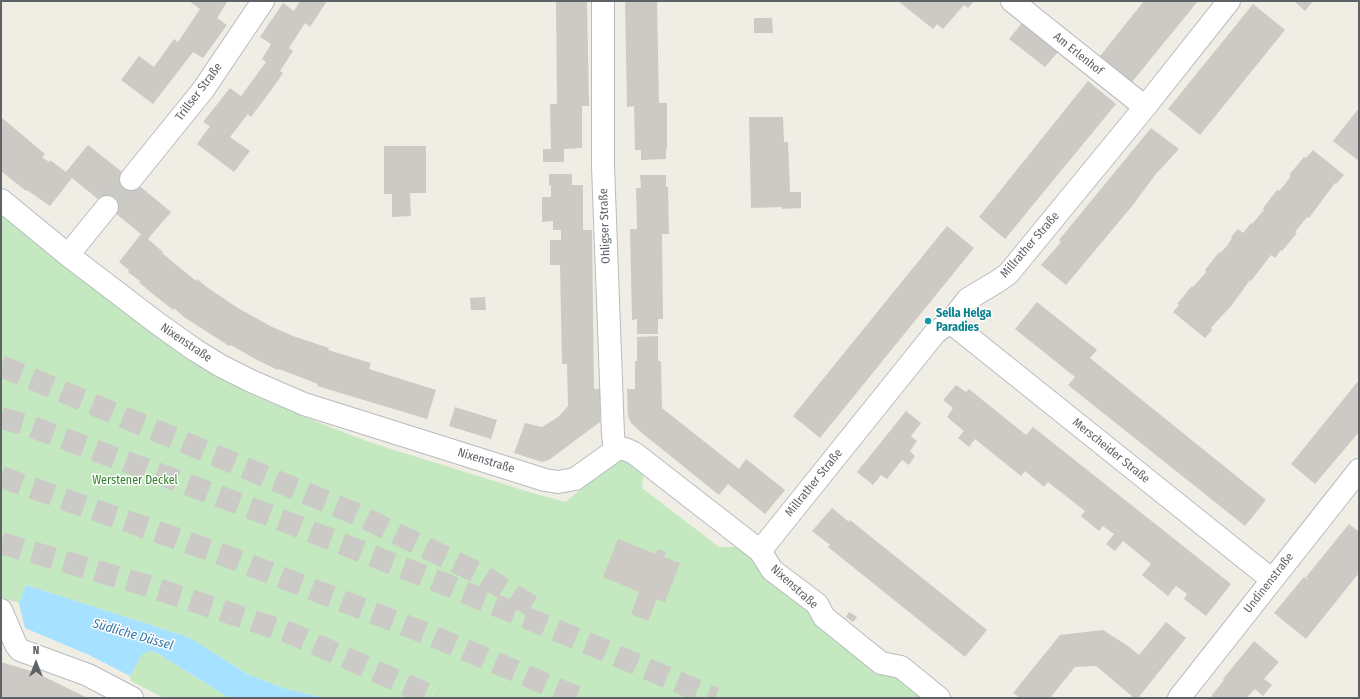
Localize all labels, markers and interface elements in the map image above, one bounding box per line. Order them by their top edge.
street label: Am Erlenhof [1050,30,1106,78]
street label: Trillser Straße [173,60,225,124]
street label: Ohligser Straße [596,188,614,264]
street label: Millrather Straße [997,209,1063,281]
place label: Sella Helga Paradies [936,307,991,335]
marker: Sella Helga Paradies [923,316,933,326]
street label: Nixenstraße [158,321,214,365]
street label: Merscheider Straße [1069,415,1153,487]
street label: Nixenstraße [456,446,516,476]
street label: Millrather Straße [782,446,846,520]
park label: Werstener Deckel [92,474,178,488]
street label: Undinenstraße [1241,550,1297,616]
street label: Nixenstraße [767,562,821,612]
water label: Südliche Düssel [91,616,175,654]
north arrow [16,643,56,683]
text: N [33,644,39,657]

